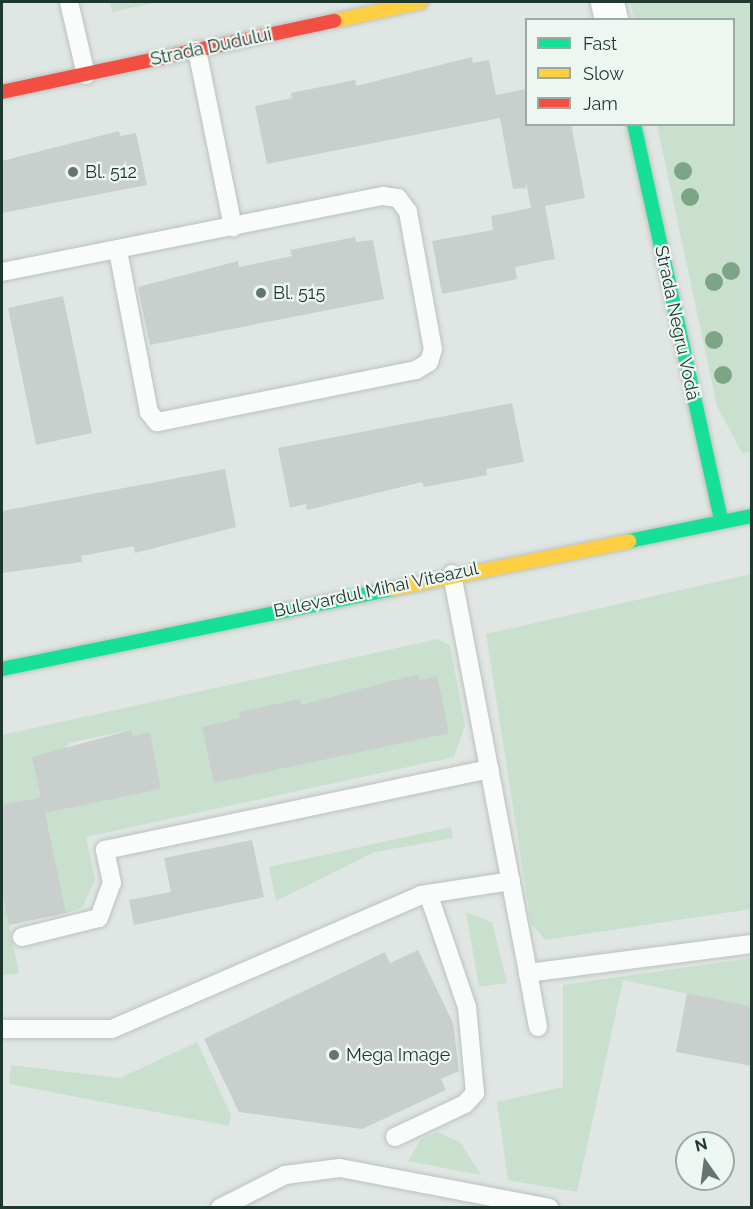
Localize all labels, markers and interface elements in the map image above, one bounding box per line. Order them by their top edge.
legend [525,18,735,126]
street label: Strada Dudului [148,24,274,70]
text: Fast [583,33,617,54]
text: Slow [583,63,624,84]
text: Jam [583,93,618,114]
place label: Bl. 512 [85,161,137,183]
marker: Bl. 512 [66,165,80,179]
street label: Strada Negru Vodă [650,243,704,403]
place label: Bl. 515 [273,282,325,304]
marker: Bl. 515 [254,286,268,300]
street label: Bulevardul Mihai Viteazul [271,558,481,622]
place label: Mega Image [346,1044,450,1066]
marker: Mega Image [327,1048,341,1062]
north arrow [675,1131,735,1191]
text: N [693,1134,709,1156]

